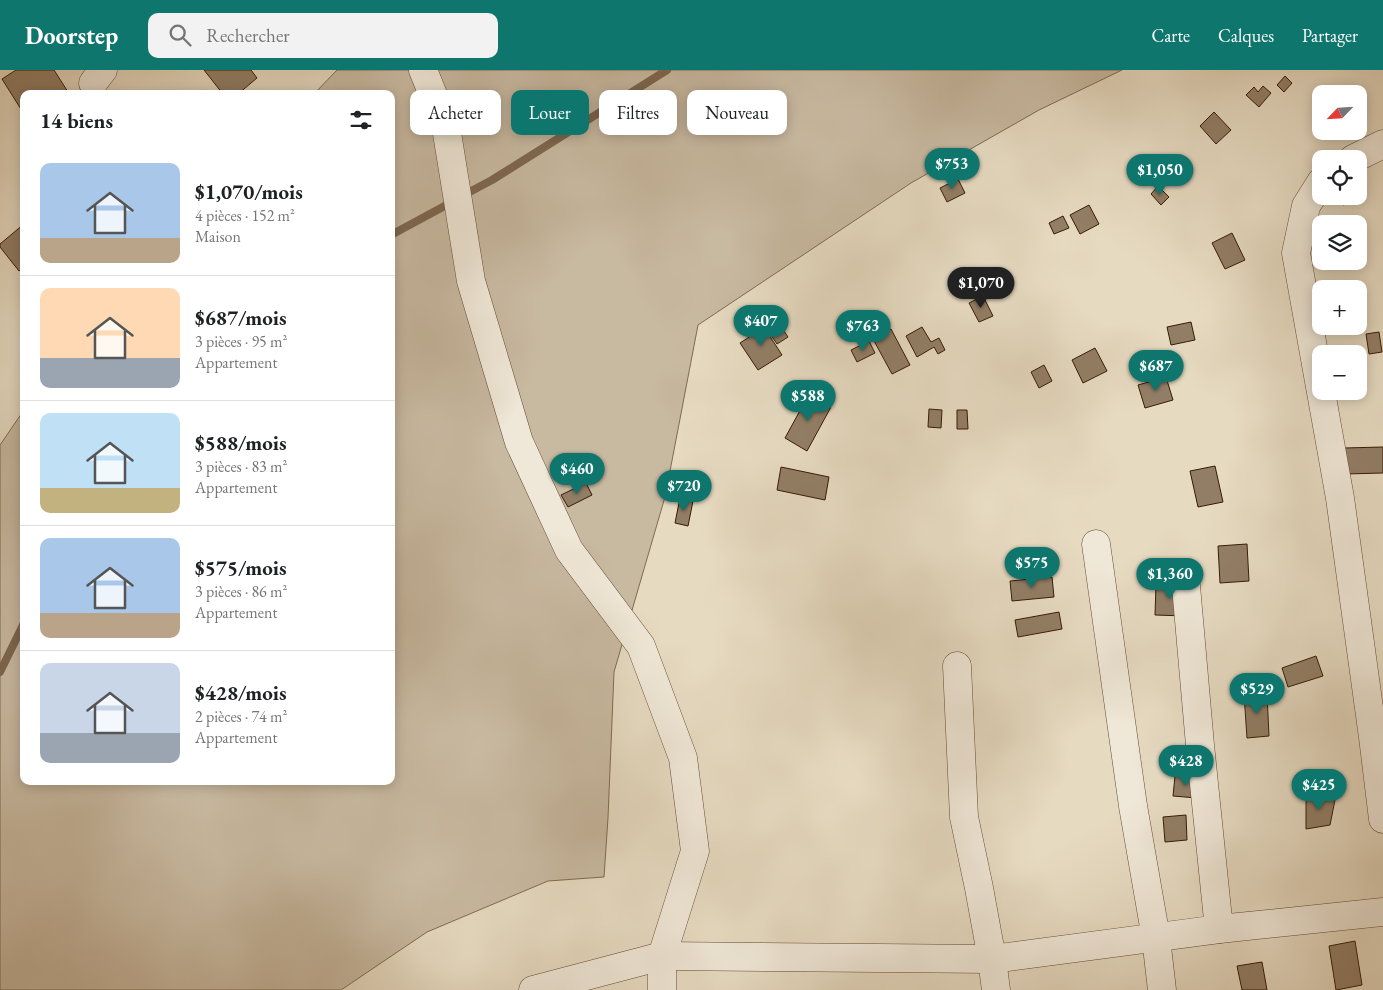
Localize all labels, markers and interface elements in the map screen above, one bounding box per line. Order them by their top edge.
search box [148,13,498,58]
text: Doorstep [25,20,118,51]
icon: search [166,21,194,49]
text: Rechercher [206,23,290,48]
text: Carte [1151,24,1190,47]
text: Calques [1218,24,1274,47]
text: Partager [1302,24,1358,47]
north arrow [1312,85,1368,140]
map controls [1312,85,1367,400]
chip: Acheter [410,90,501,135]
chip: Louer [511,90,589,135]
chip: Filtres [599,90,677,135]
chip: Nouveau [687,90,787,135]
icon: filters [347,106,375,134]
text: 14 biens [40,107,113,134]
pin: $753 [922,148,982,190]
button: locate [1312,150,1367,205]
text: $753 [936,153,968,174]
pin: $1,050 [1119,154,1201,196]
text: $1,050 [1137,159,1183,180]
text: $1,070/mois [195,178,303,205]
icon: home [80,183,140,243]
text: 4 pièces · 152 m² [195,205,295,226]
button: layers [1312,215,1367,270]
text: Maison [195,226,241,247]
pin: $1,070 [940,266,1022,309]
text: $1,070 [958,272,1004,293]
button: + [1312,280,1367,335]
text: $687/mois [195,304,287,331]
pin: $407 [731,304,791,347]
icon: home [80,308,140,368]
text: $407 [745,310,777,331]
pin: $763 [833,310,893,352]
text: $763 [847,315,879,336]
text: 3 pièces · 95 m² [195,331,287,352]
button: − [1312,345,1367,400]
pin: $687 [1126,350,1186,392]
text: Appartement [195,352,278,373]
text: $687 [1140,355,1172,376]
pin: $588 [778,380,838,422]
text: $588 [792,385,824,406]
text: $588/mois [195,429,287,456]
icon: home [80,433,140,493]
pin: $460 [547,452,607,495]
text: 3 pièces · 83 m² [195,456,287,477]
text: $460 [561,458,593,479]
pin: $720 [654,470,714,512]
text: $720 [668,475,700,496]
text: Appartement [195,477,278,498]
pin: $575 [1002,546,1062,589]
text: $575 [1016,552,1048,573]
text: $575/mois [195,554,287,581]
icon: home [80,558,140,618]
pin: $1,360 [1129,558,1211,600]
text: $1,360 [1147,563,1193,584]
text: 3 pièces · 86 m² [195,581,287,602]
text: Appartement [195,602,278,623]
pin: $529 [1227,672,1287,715]
text: $529 [1241,678,1273,699]
text: $428/mois [195,679,287,706]
icon: home [80,683,140,743]
text: 2 pièces · 74 m² [195,706,287,727]
text: Appartement [195,727,278,748]
pin: $428 [1156,744,1216,787]
text: $428 [1170,750,1202,771]
pin: $425 [1289,768,1349,811]
text: $425 [1303,774,1335,795]

